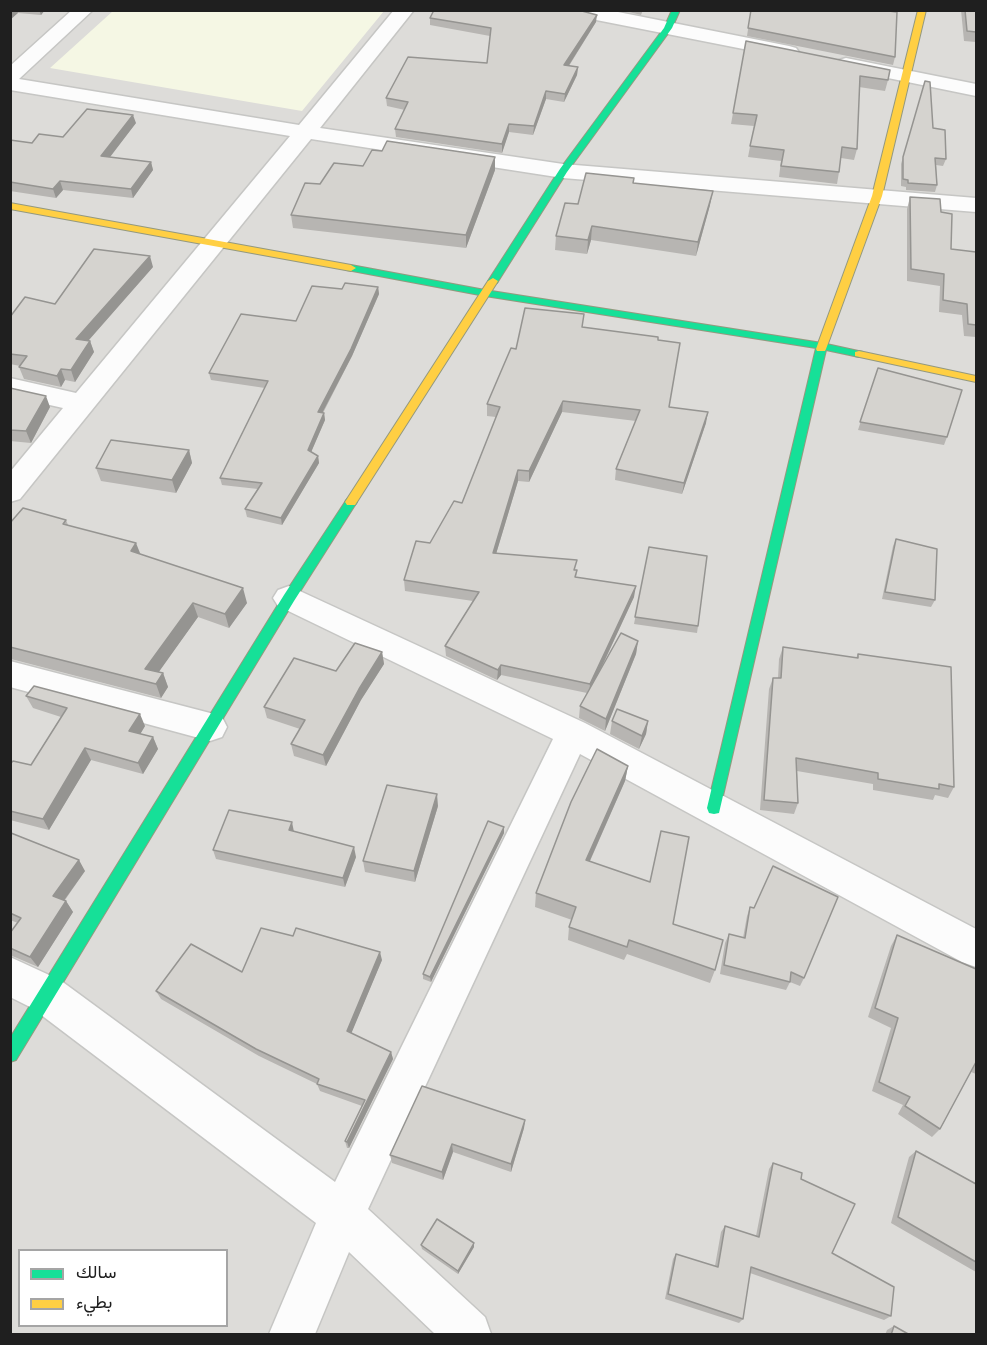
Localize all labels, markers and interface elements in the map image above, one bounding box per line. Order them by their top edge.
legend [18,1249,228,1327]
text: سالك [76,1262,116,1282]
text: بطيء [76,1292,112,1312]

